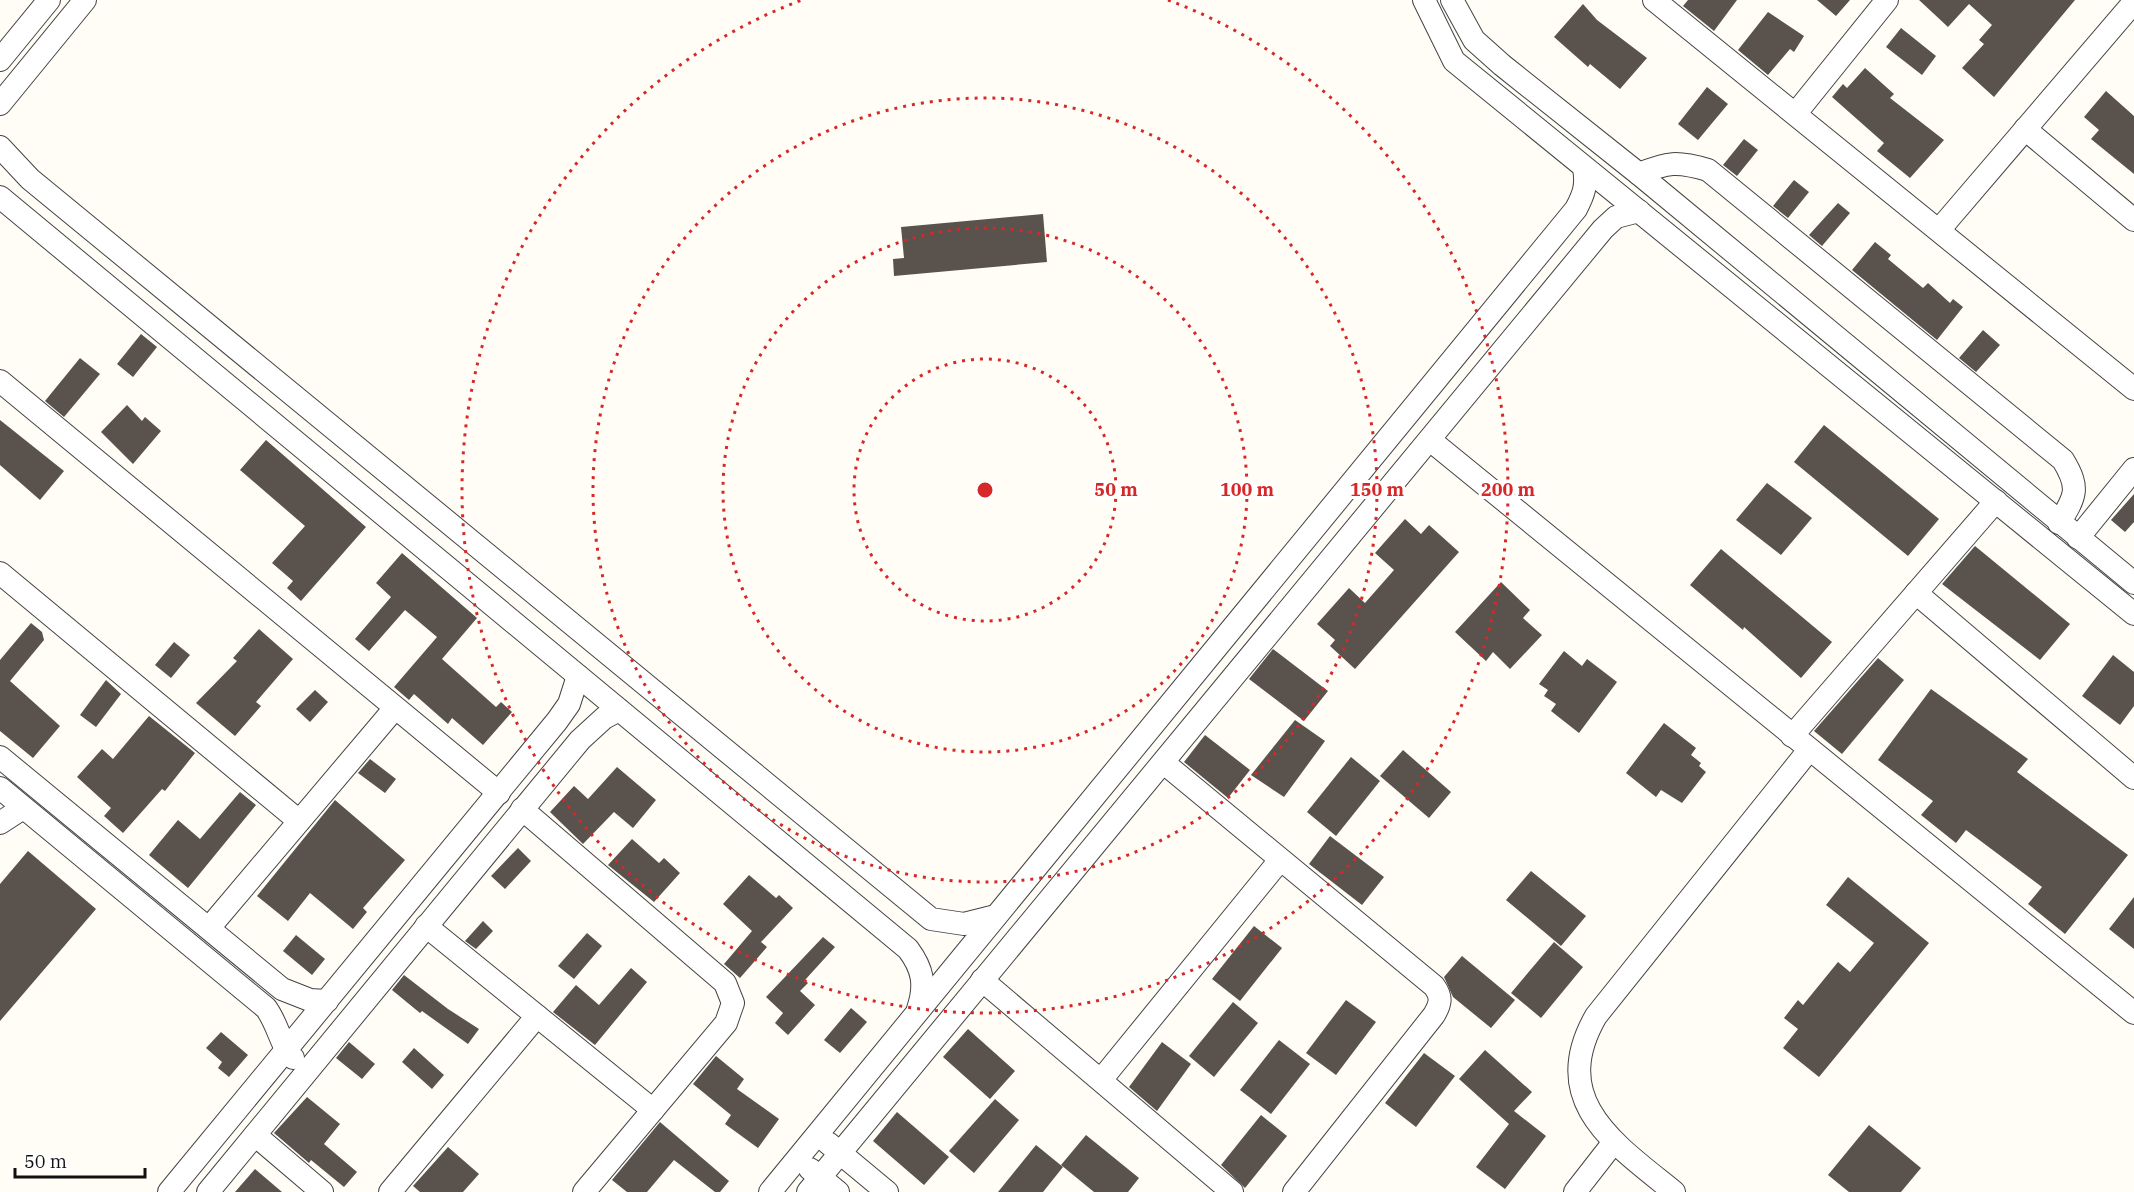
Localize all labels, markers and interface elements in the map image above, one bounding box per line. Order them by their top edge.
text: 50 m [1094,478,1138,501]
text: 100 m [1220,478,1275,501]
text: 150 m [1350,478,1405,501]
text: 200 m [1481,478,1536,501]
centre of rings [975,480,995,500]
scale bar [15,1141,146,1179]
text: 50 m [24,1150,67,1173]

